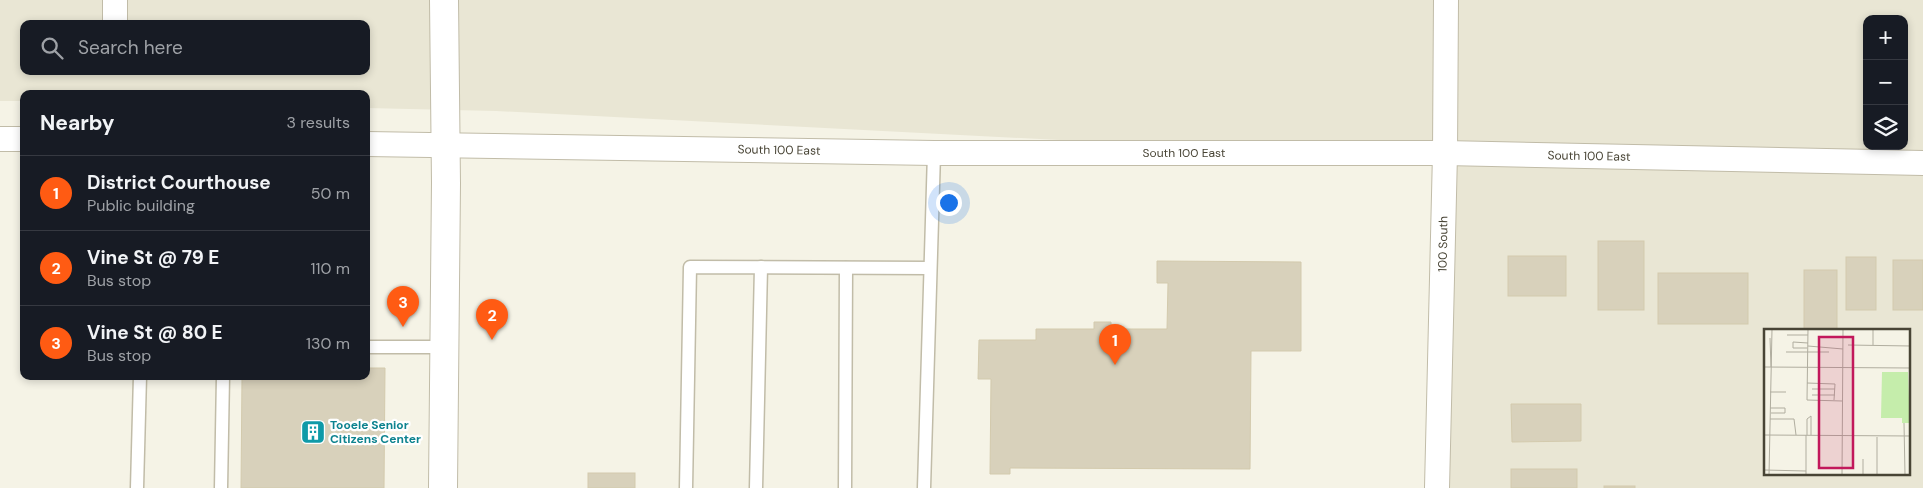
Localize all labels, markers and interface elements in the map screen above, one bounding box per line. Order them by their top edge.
map controls [1863,15,1908,150]
button: + [1863,15,1908,60]
search box [20,20,370,75]
icon: search [38,34,66,62]
text: Search here [78,35,183,60]
button: − [1863,60,1908,105]
button: layers [1863,105,1908,150]
text: Nearby [40,109,114,137]
text: 3 results [287,112,350,133]
street label: South 100 East [737,141,821,159]
street label: South 100 East [1143,145,1226,161]
street label: South 100 East [1547,147,1631,165]
text: District Courthouse [87,170,271,195]
text: 1 [53,183,59,204]
text: 50 m [311,183,350,204]
your location [936,190,962,216]
text: Public building [87,195,195,216]
street label: 100 South [1435,216,1451,272]
text: Vine St @ 79 E [87,245,219,270]
text: 2 [51,258,61,279]
text: 110 m [311,258,350,279]
text: Bus stop [87,270,151,291]
pin: 3 [387,286,419,327]
pin: 2 [476,299,508,340]
text: Vine St @ 80 E [87,320,223,345]
pin: 1 [1099,324,1131,365]
inset map [1764,329,1910,476]
text: 3 [51,333,61,354]
text: 130 m [306,333,350,354]
text: Bus stop [87,345,151,366]
place label: Tooele Senior Citizens Center [330,417,421,447]
building icon: Tooele Senior Citizens Center [300,419,326,445]

